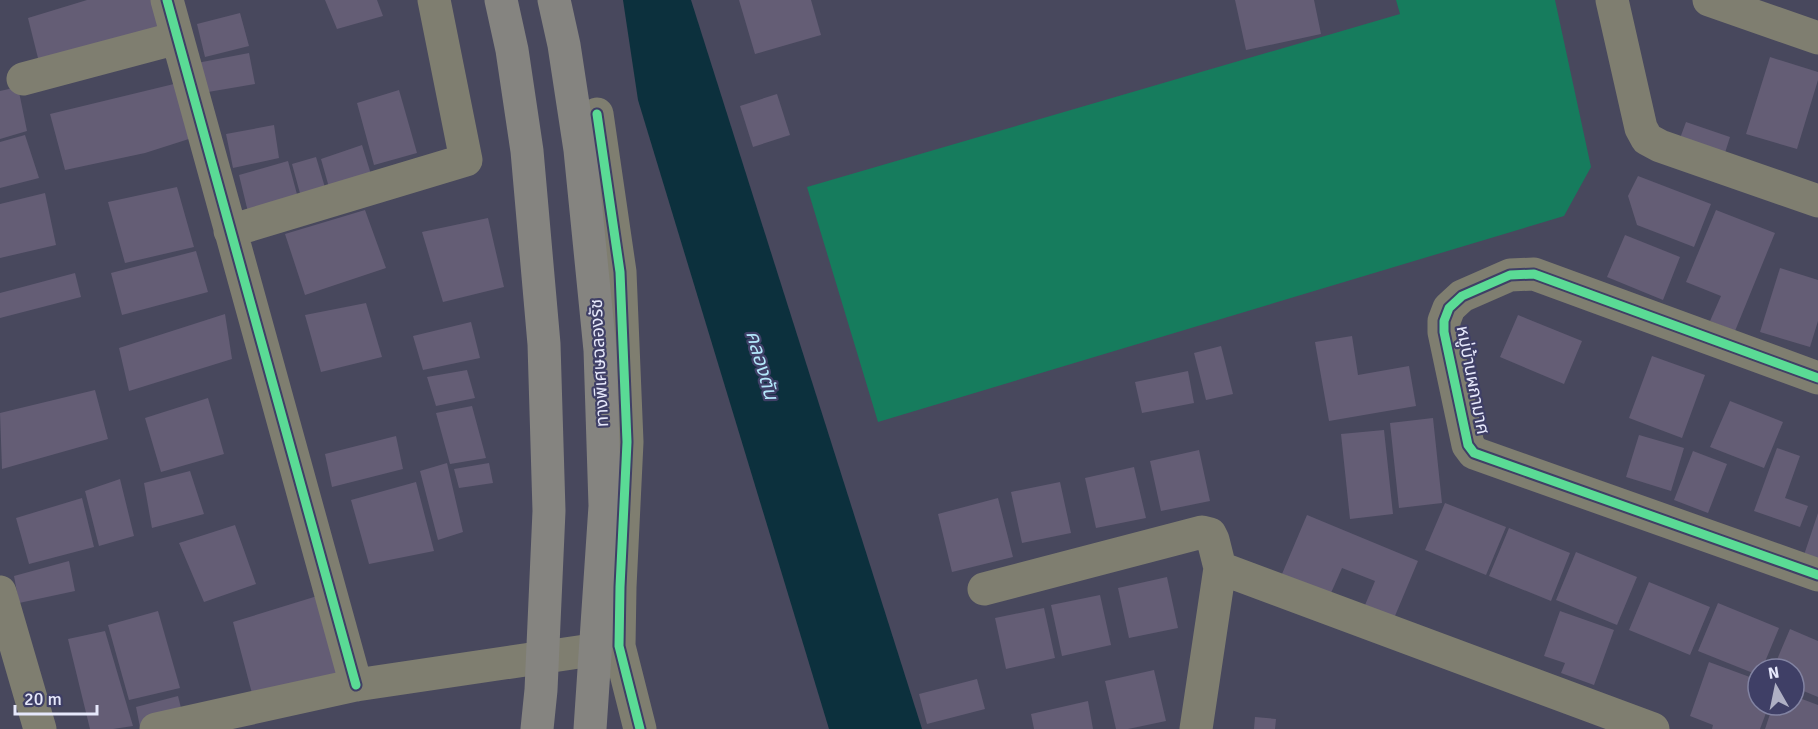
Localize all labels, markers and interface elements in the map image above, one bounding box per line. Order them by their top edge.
street label: ทางพิเศษฉลองรัช [585,298,613,428]
street label: หมู่บ้านผกามาศ [1451,324,1494,436]
water label: คลองตัน [740,327,784,404]
north arrow [1746,657,1806,717]
text: N [1767,662,1781,684]
scale bar [15,678,98,716]
text: 20 m [24,688,62,710]

